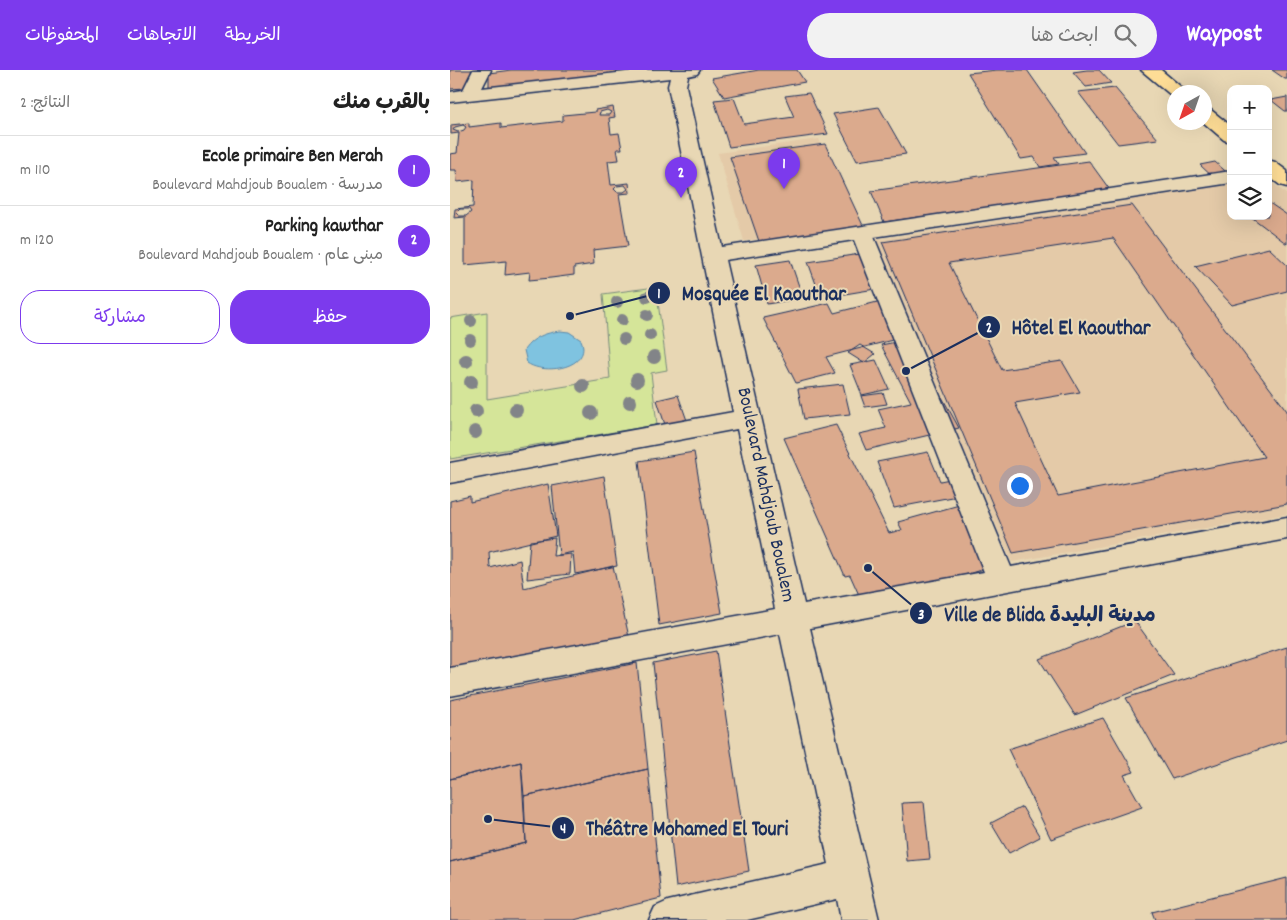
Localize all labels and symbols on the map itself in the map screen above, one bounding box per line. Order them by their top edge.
north arrow [1167,85,1212,130]
pin: 1 [768,148,800,189]
pin: 2 [665,157,697,198]
callout: Mosquée El Kaouthar [647,275,856,311]
text: Mosquée El Kaouthar [682,281,847,311]
text: 1 [657,284,661,306]
callout: Hôtel El Kaouthar [976,309,1161,345]
text: Hôtel El Kaouthar [1011,315,1152,345]
text: 2 [986,318,992,340]
street label: Boulevard Mahdjoub Boualem [729,385,801,605]
your location [1007,473,1033,499]
callout: Ville de Blida مدينة البليدة [909,595,1165,631]
text: Ville de Blida مدينة البليدة [944,602,1156,632]
text: 3 [918,605,925,627]
callout: Théâtre Mohamed El Touri [551,810,798,846]
text: Théâtre Mohamed El Touri [586,816,788,846]
text: 4 [560,819,566,841]

